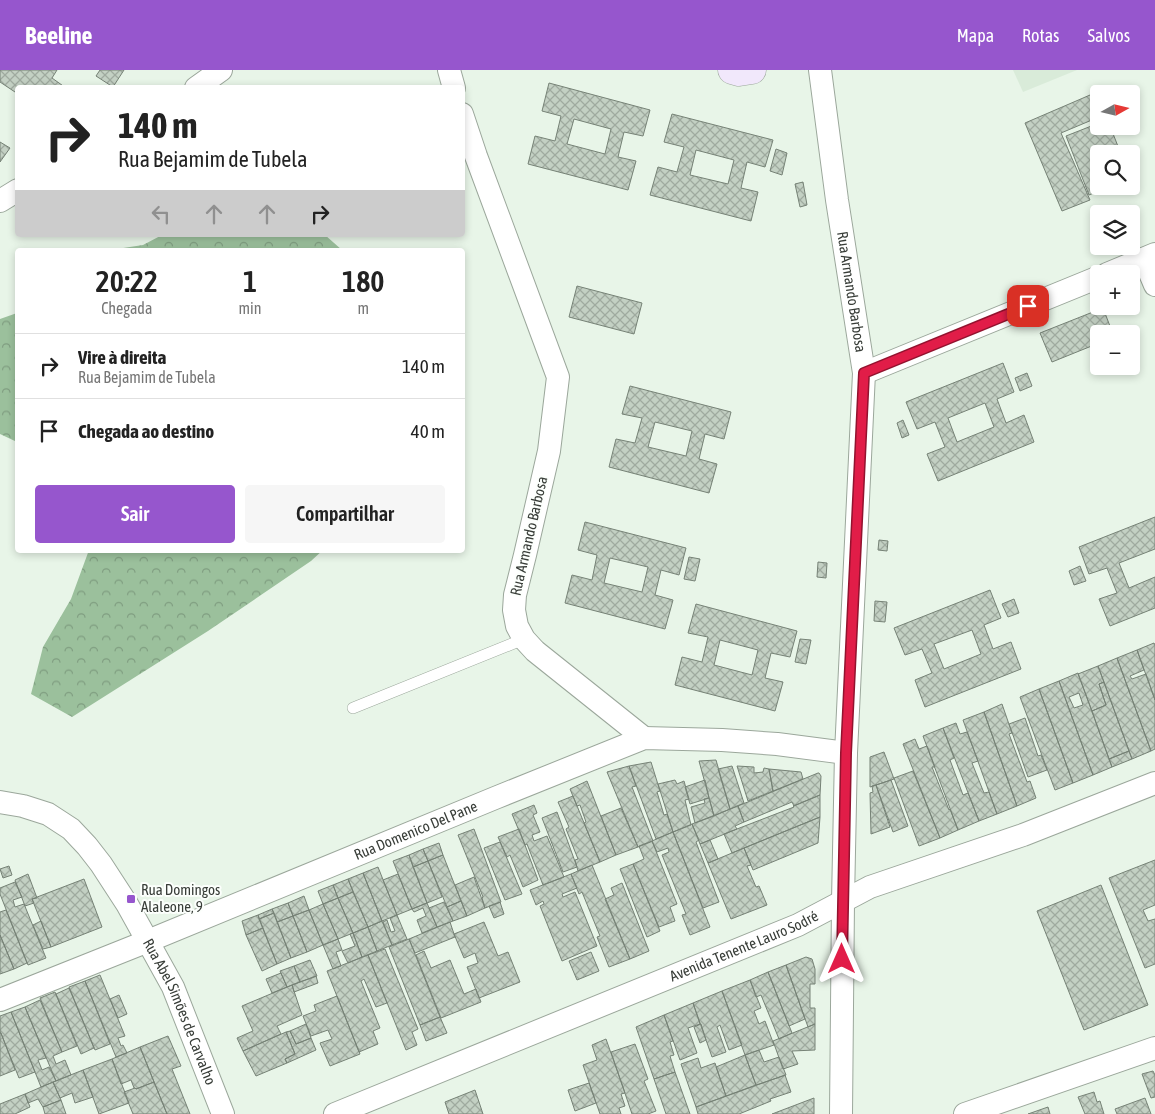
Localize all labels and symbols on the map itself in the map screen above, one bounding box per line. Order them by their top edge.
north arrow [1090,85,1140,135]
street label: Rua Armando Barbosa [834,230,870,353]
pin [1007,285,1049,327]
street label: Rua Armando Barbosa [507,475,550,597]
street label: Rua Domenico Del Pane [351,797,480,863]
place label: Rua Domingos Alaleone, 9 [141,881,220,915]
marker: Rua Domingos Alaleone, 9 [125,893,137,905]
street label: Avenida Tenente Lauro Sodré [667,907,821,984]
position arrow [815,932,867,984]
street label: Rua Abel Simões de Carvalho [140,935,220,1087]

